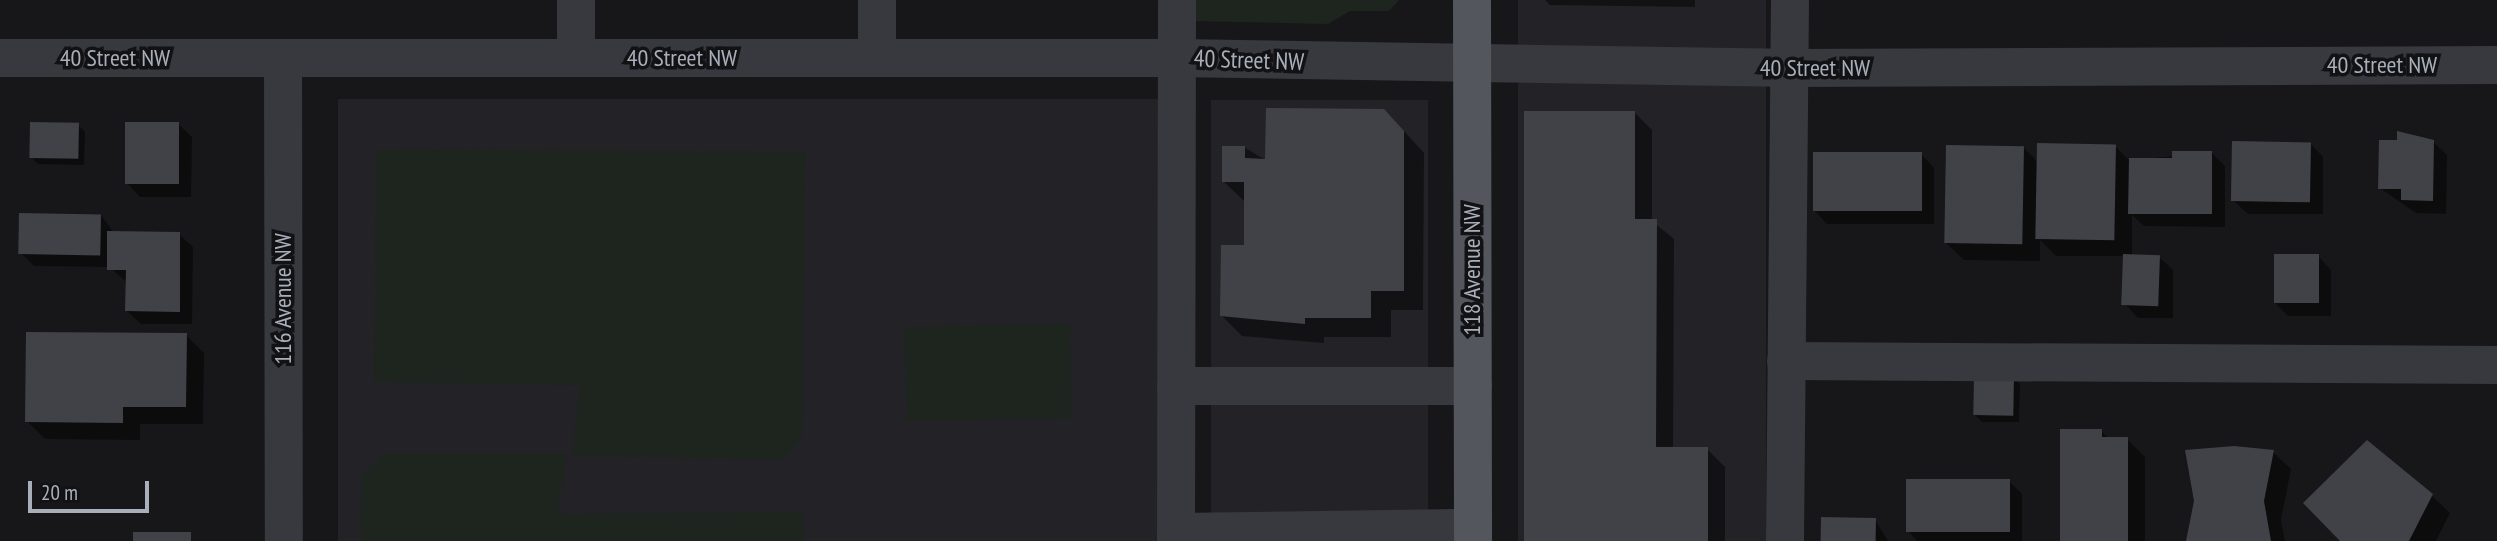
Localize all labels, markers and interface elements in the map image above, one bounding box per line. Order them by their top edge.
street label: 40 Street NW [60,44,170,72]
street label: 40 Street NW [627,44,737,72]
street label: 40 Street NW [1193,44,1305,76]
street label: 40 Street NW [2327,51,2437,79]
street label: 40 Street NW [1760,54,1870,82]
street label: 118 Avenue NW [1458,204,1486,336]
street label: 116 Avenue NW [269,233,297,365]
scale bar [32,468,152,512]
text: 20 m [41,479,78,506]

